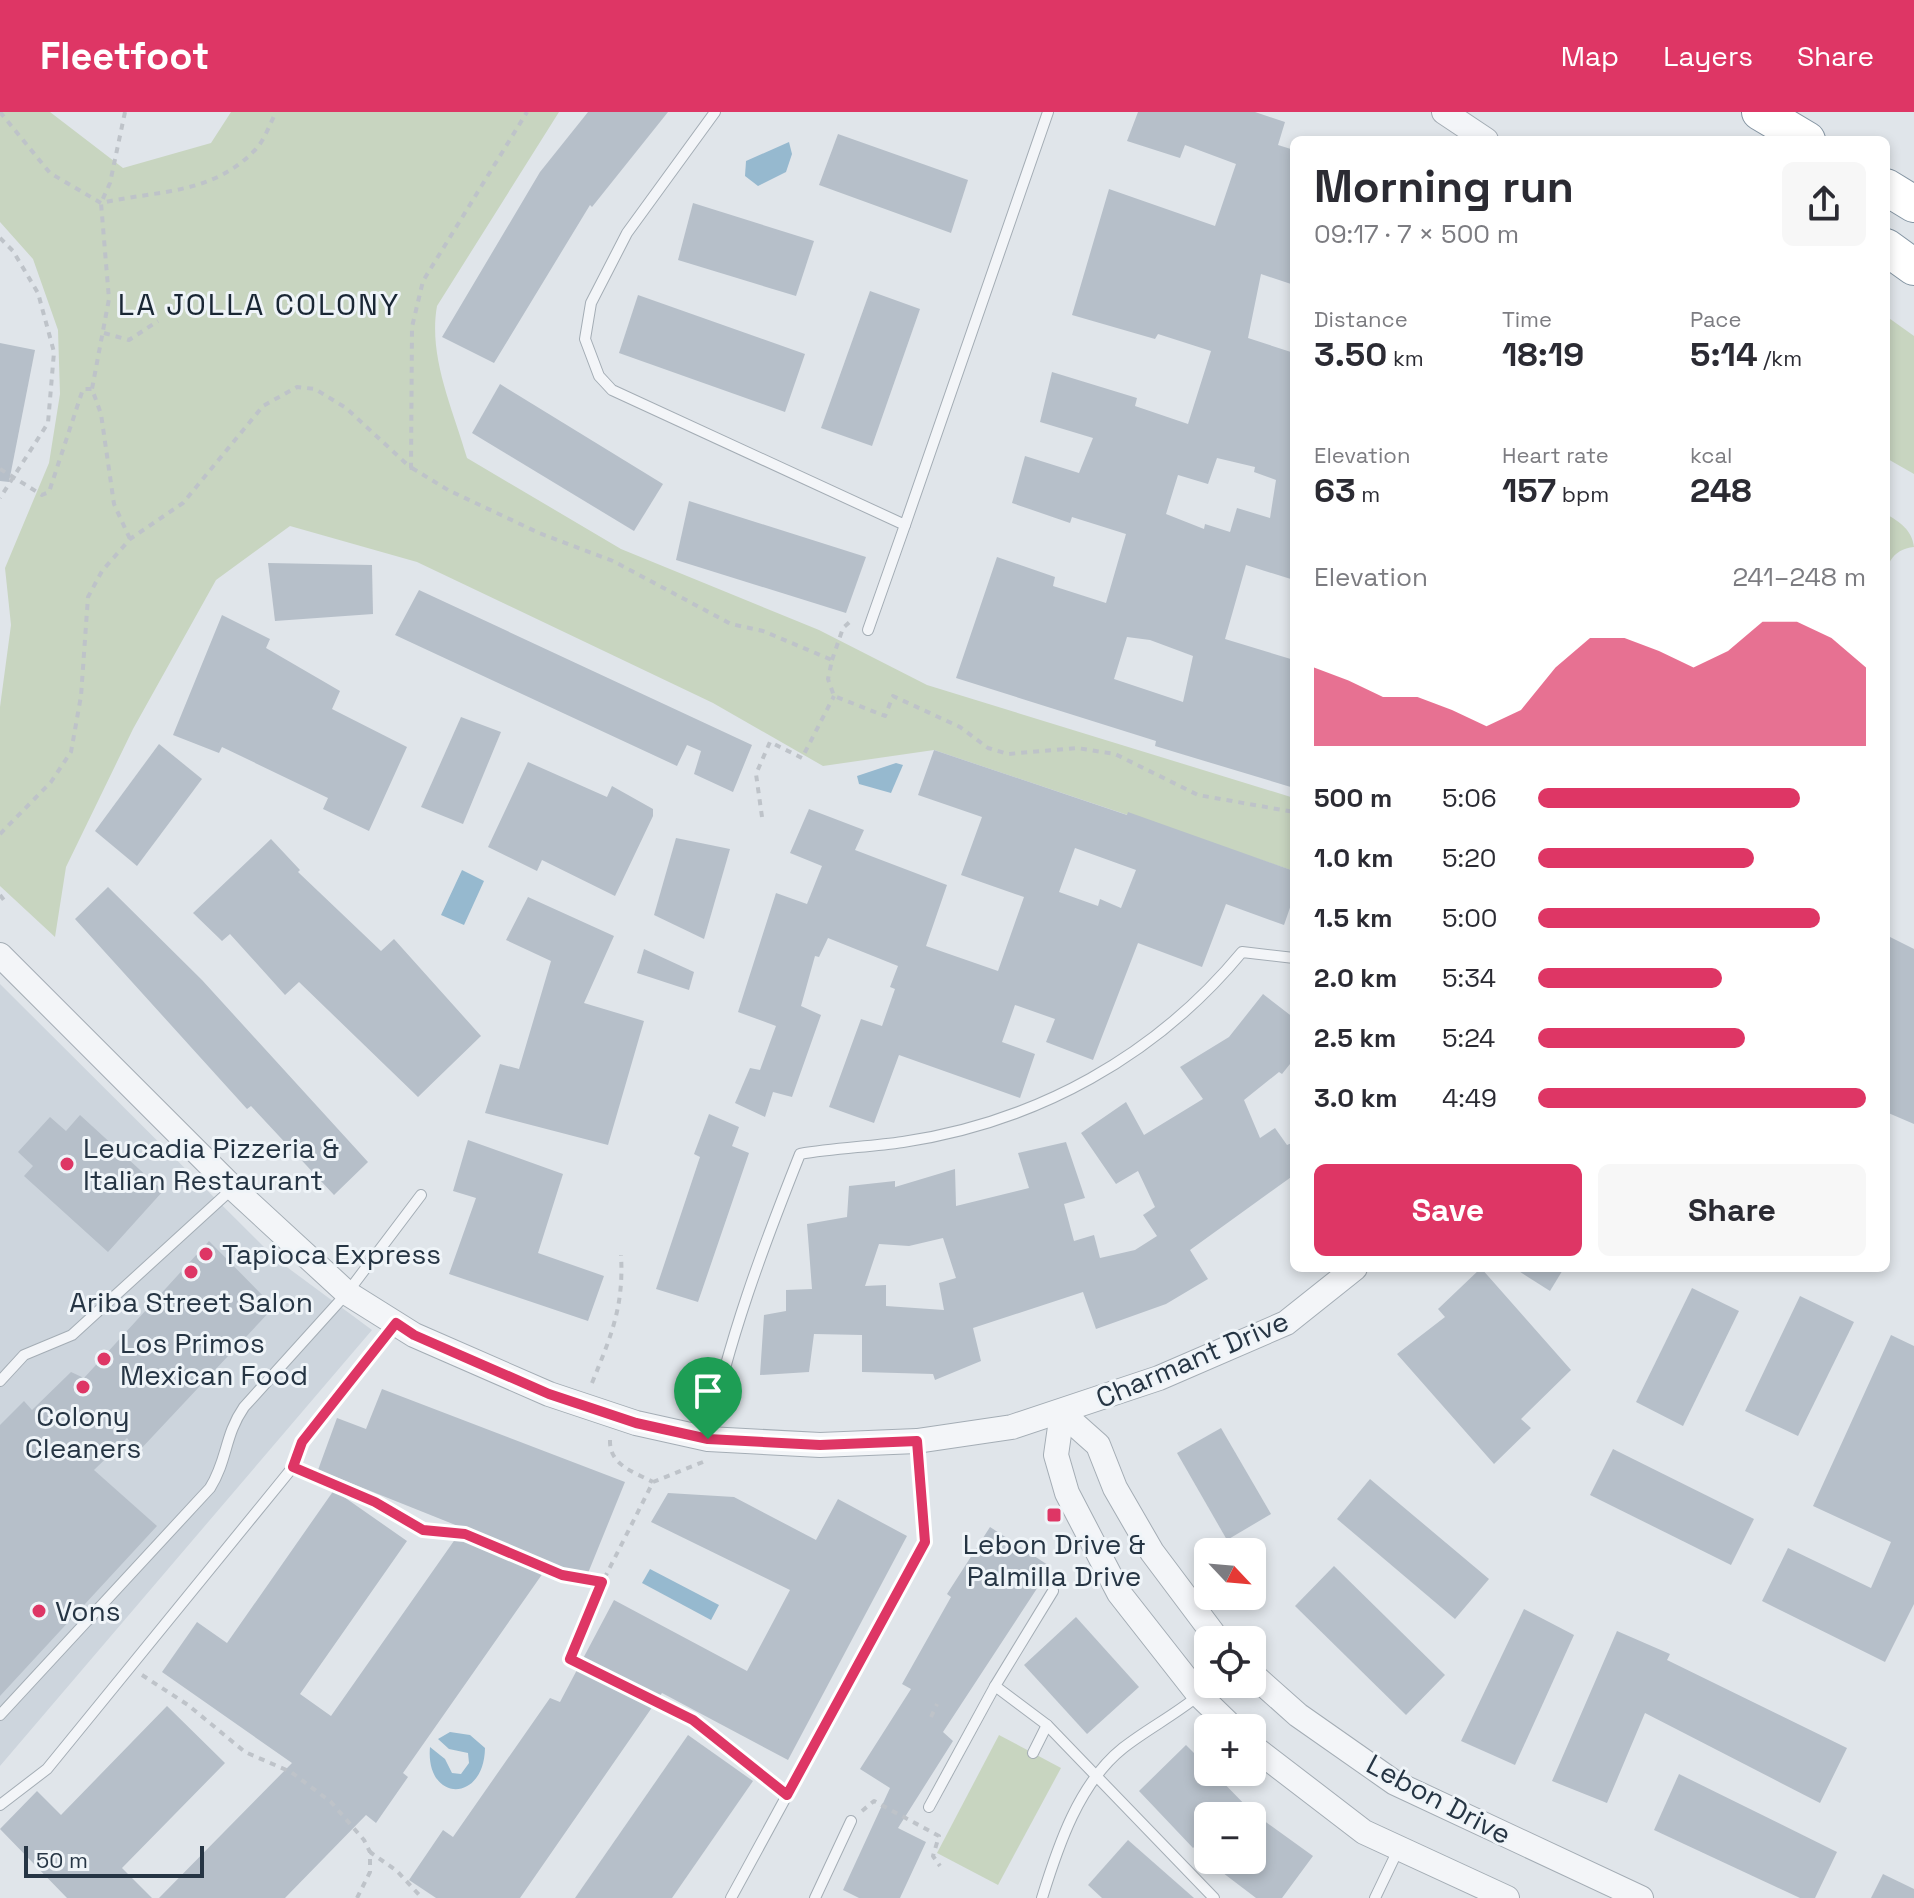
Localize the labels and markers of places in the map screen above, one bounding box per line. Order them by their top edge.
place label: Leucadia Pizzeria & Italian Restaurant [83,1130,339,1198]
marker: Leucadia Pizzeria & Italian Restaurant [58,1155,76,1173]
place label: Tapioca Express [222,1236,441,1272]
marker: Tapioca Express [197,1245,215,1263]
marker: Ariba Street Salon [182,1263,200,1281]
place label: Ariba Street Salon [69,1284,313,1320]
place label: Los Primos Mexican Food [120,1325,308,1393]
marker: Los Primos Mexican Food [95,1350,113,1368]
pin [674,1357,742,1439]
marker: Colony Cleaners [74,1378,92,1396]
place label: Colony Cleaners [25,1398,141,1466]
marker: Lebon Drive & Palmilla Drive [1045,1506,1063,1524]
place label: Lebon Drive & Palmilla Drive [963,1526,1145,1594]
place label: Vons [55,1593,121,1629]
marker: Vons [30,1602,48,1620]

